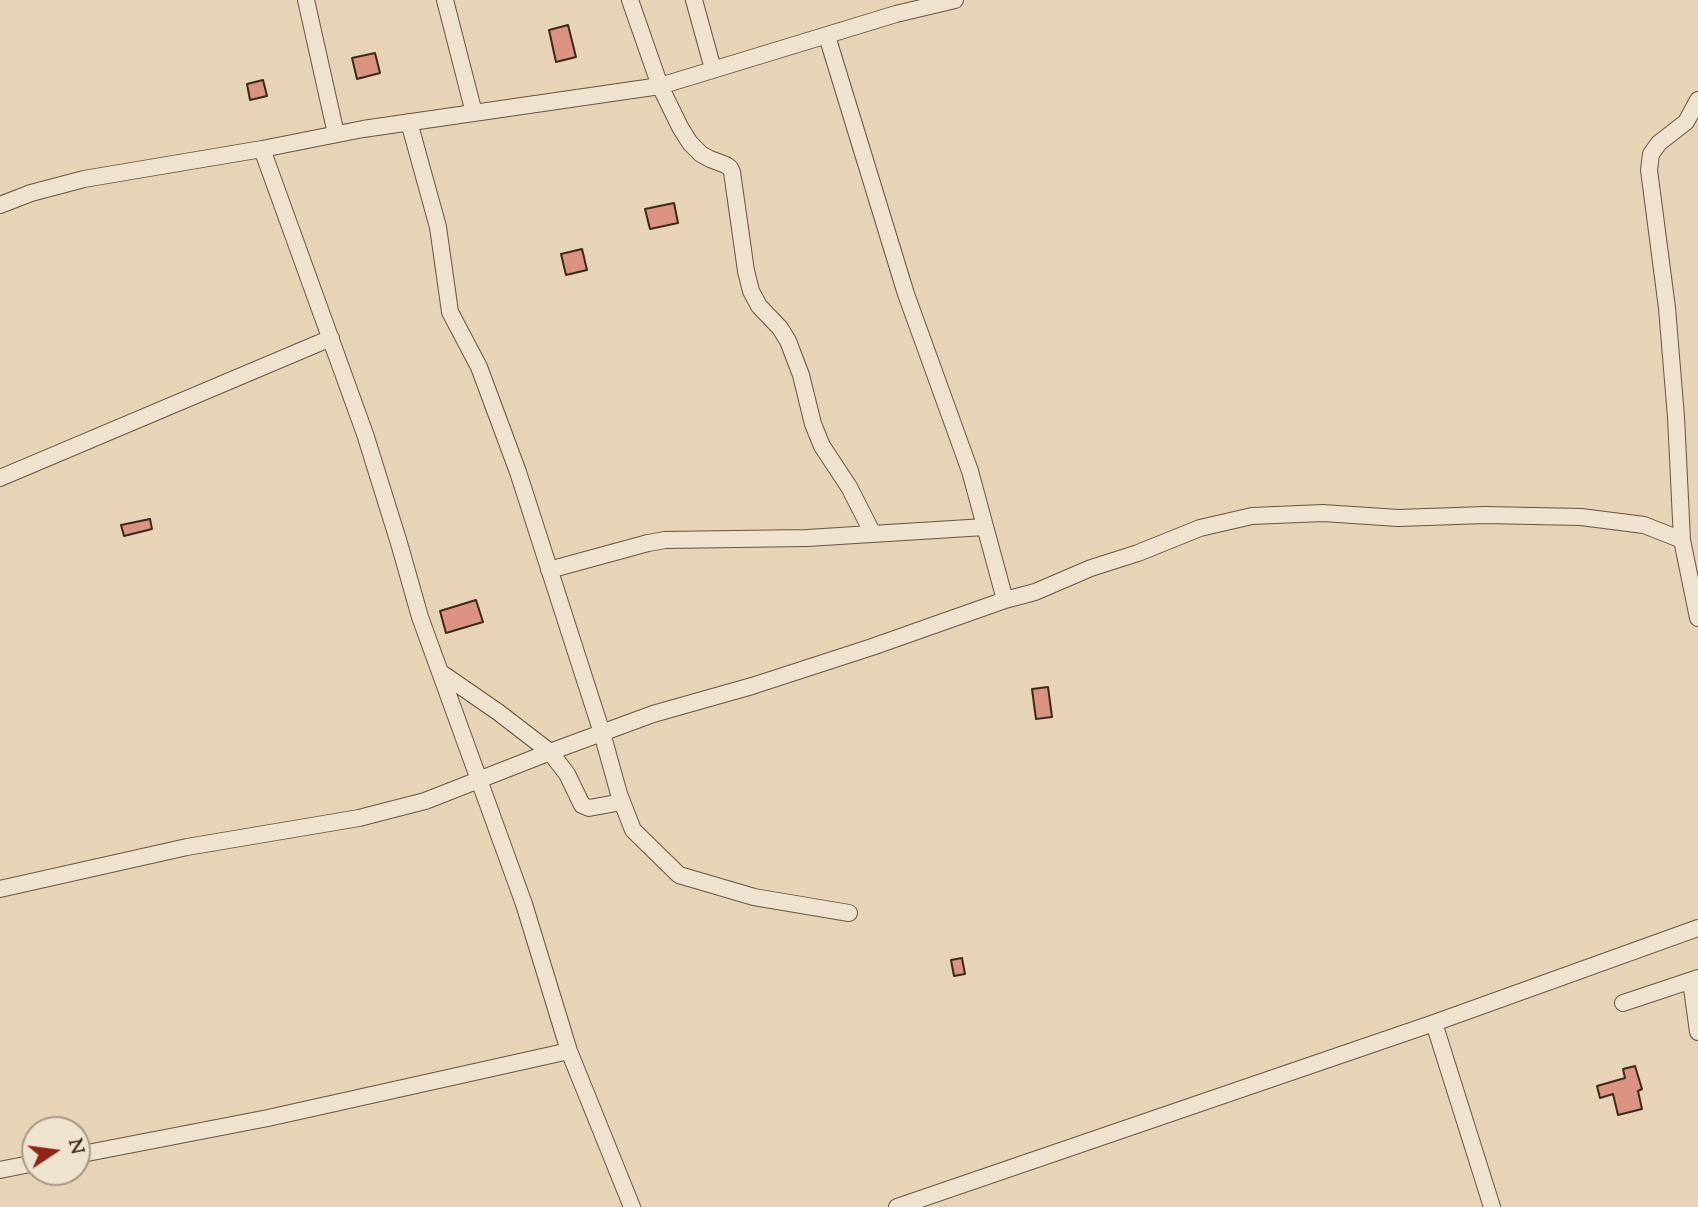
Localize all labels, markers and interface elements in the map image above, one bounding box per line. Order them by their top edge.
north arrow [21,1116,91,1186]
text: N [60,1136,90,1157]

